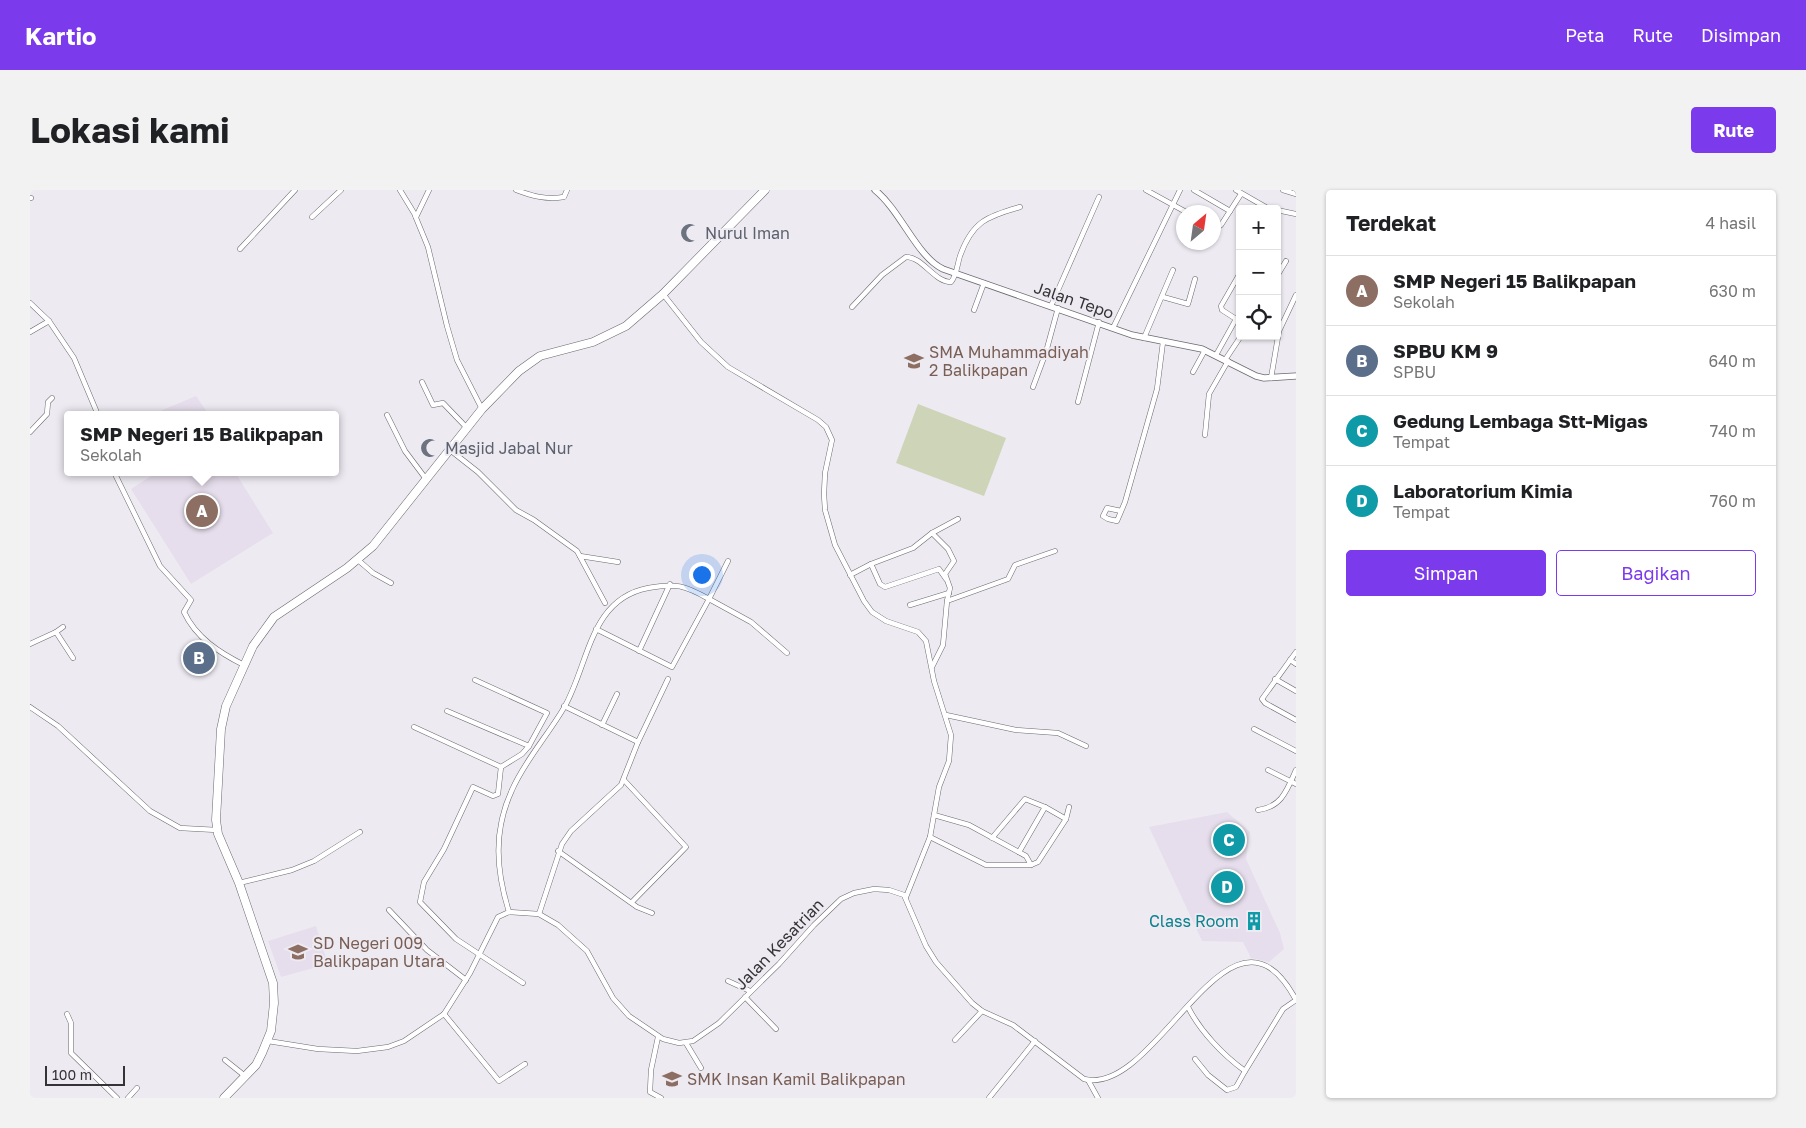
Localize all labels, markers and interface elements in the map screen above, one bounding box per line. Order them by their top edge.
text: Kartio [25,21,97,50]
text: Peta [1565,24,1605,46]
text: Rute [1633,24,1673,46]
text: Disimpan [1701,24,1781,46]
button: Rute [1691,107,1776,153]
text: Lokasi kami [30,109,230,151]
north arrow [1176,205,1221,250]
map controls [1236,205,1281,340]
button: + [1236,205,1281,250]
text: Terdekat [1346,210,1436,236]
text: 4 hasil [1705,213,1756,233]
mosque icon: Nurul Iman [679,222,701,244]
place label: Nurul Iman [705,223,790,243]
button: − [1236,250,1281,295]
text: SMP Negeri 15 Balikpapan [1393,269,1636,292]
street label: Jalan Tepo [1031,277,1117,323]
text: A [1356,281,1368,301]
text: 630 m [1709,281,1756,301]
text: Sekolah [1393,292,1455,312]
button: locate [1236,295,1281,340]
text: SPBU KM 9 [1393,339,1498,362]
place label: SMA Muhammadiyah 2 Balikpapan [929,342,1089,380]
school or university icon: SMA Muhammadiyah 2 Balikpapan [903,350,925,372]
text: B [1356,351,1368,371]
text: 640 m [1708,351,1756,371]
text: SPBU [1393,362,1436,382]
text: Gedung Lembaga Stt-Migas [1393,409,1648,432]
popup [64,411,339,476]
text: C [1356,421,1368,441]
text: 740 m [1710,421,1756,441]
text: SMP Negeri 15 Balikpapan [80,422,323,445]
text: Tempat [1393,432,1450,452]
mosque icon: Masjid Jabal Nur [419,437,441,459]
place label: Masjid Jabal Nur [445,438,573,458]
text: Sekolah [80,445,142,465]
text: Laboratorium Kimia [1393,479,1572,502]
text: D [1356,491,1368,511]
text: 760 m [1710,491,1756,511]
pin: A [186,492,218,530]
text: Tempat [1393,502,1450,522]
button: Simpan [1346,550,1546,596]
button: Bagikan [1556,550,1756,596]
your location [689,562,715,588]
pin: B [183,639,215,677]
pin: C [1213,821,1245,859]
pin: D [1211,868,1243,906]
street label: Jalan Kesatrian [730,894,828,994]
building icon: Class Room [1243,910,1265,932]
place label: Class Room [1149,911,1239,931]
place label: SD Negeri 009 Balikpapan Utara [313,933,445,971]
school or university icon: SD Negeri 009 Balikpapan Utara [287,941,309,963]
scale bar [45,1063,125,1086]
text: 100 m [52,1066,92,1083]
school or university icon: SMK Insan Kamil Balikpapan [661,1068,683,1090]
place label: SMK Insan Kamil Balikpapan [687,1069,906,1089]

